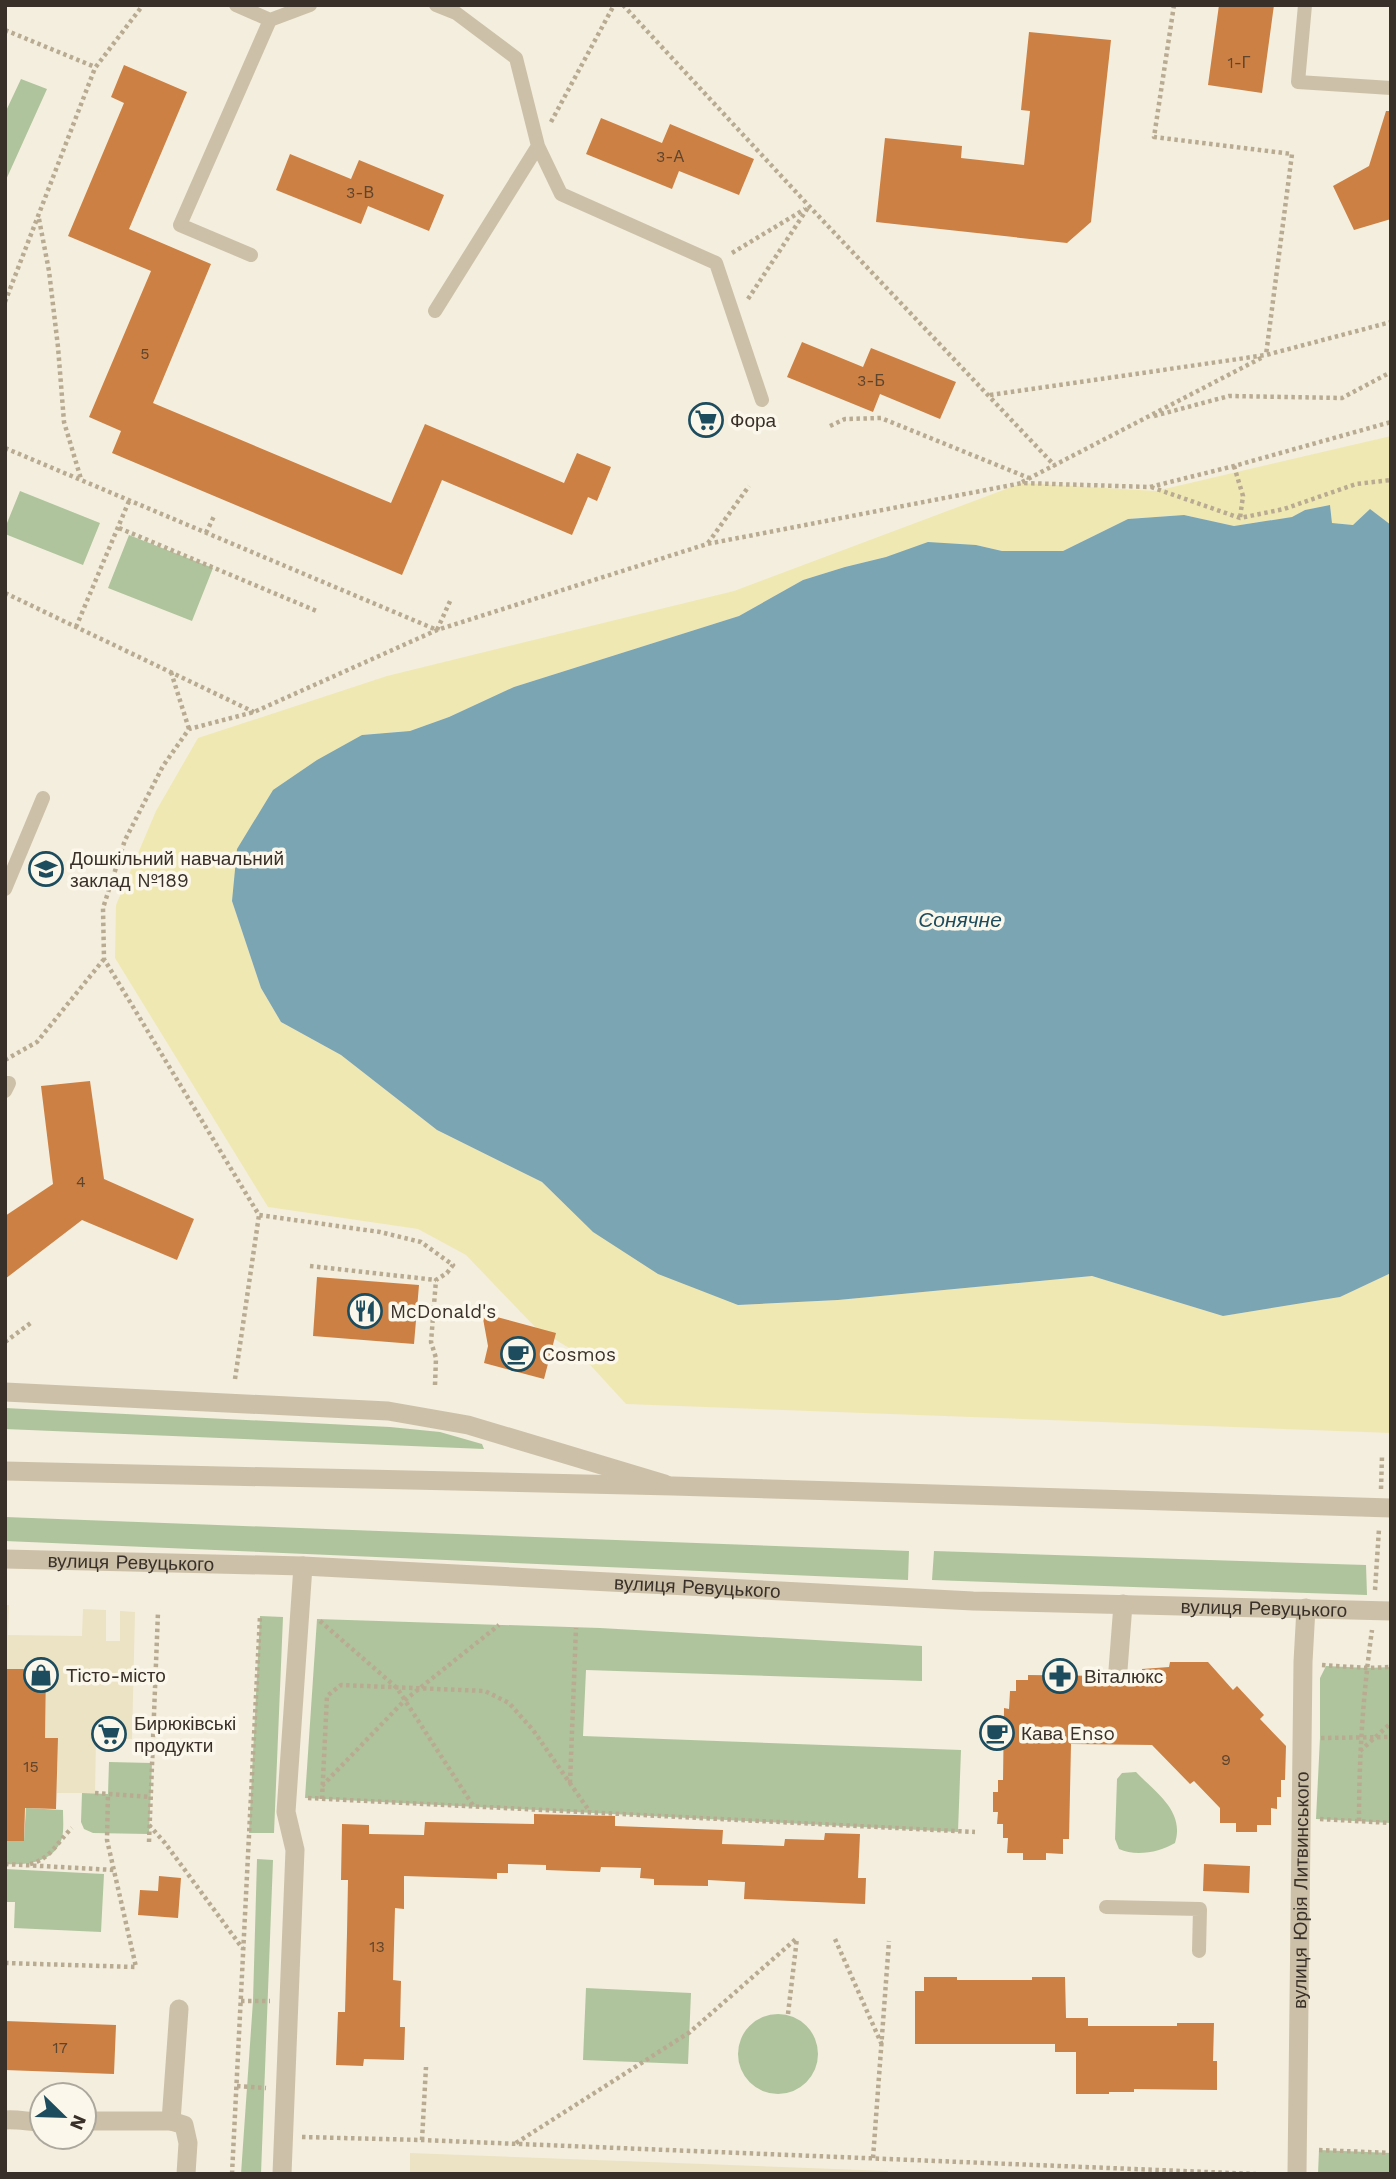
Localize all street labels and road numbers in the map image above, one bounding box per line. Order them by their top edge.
street label: вулиця Ревуцького [47,1549,215,1575]
street label: вулиця Ревуцького [614,1571,781,1602]
street label: вулиця Ревуцького [1180,1594,1348,1621]
street label: вулиця Юрія Литвинського [1287,1771,1313,2009]

